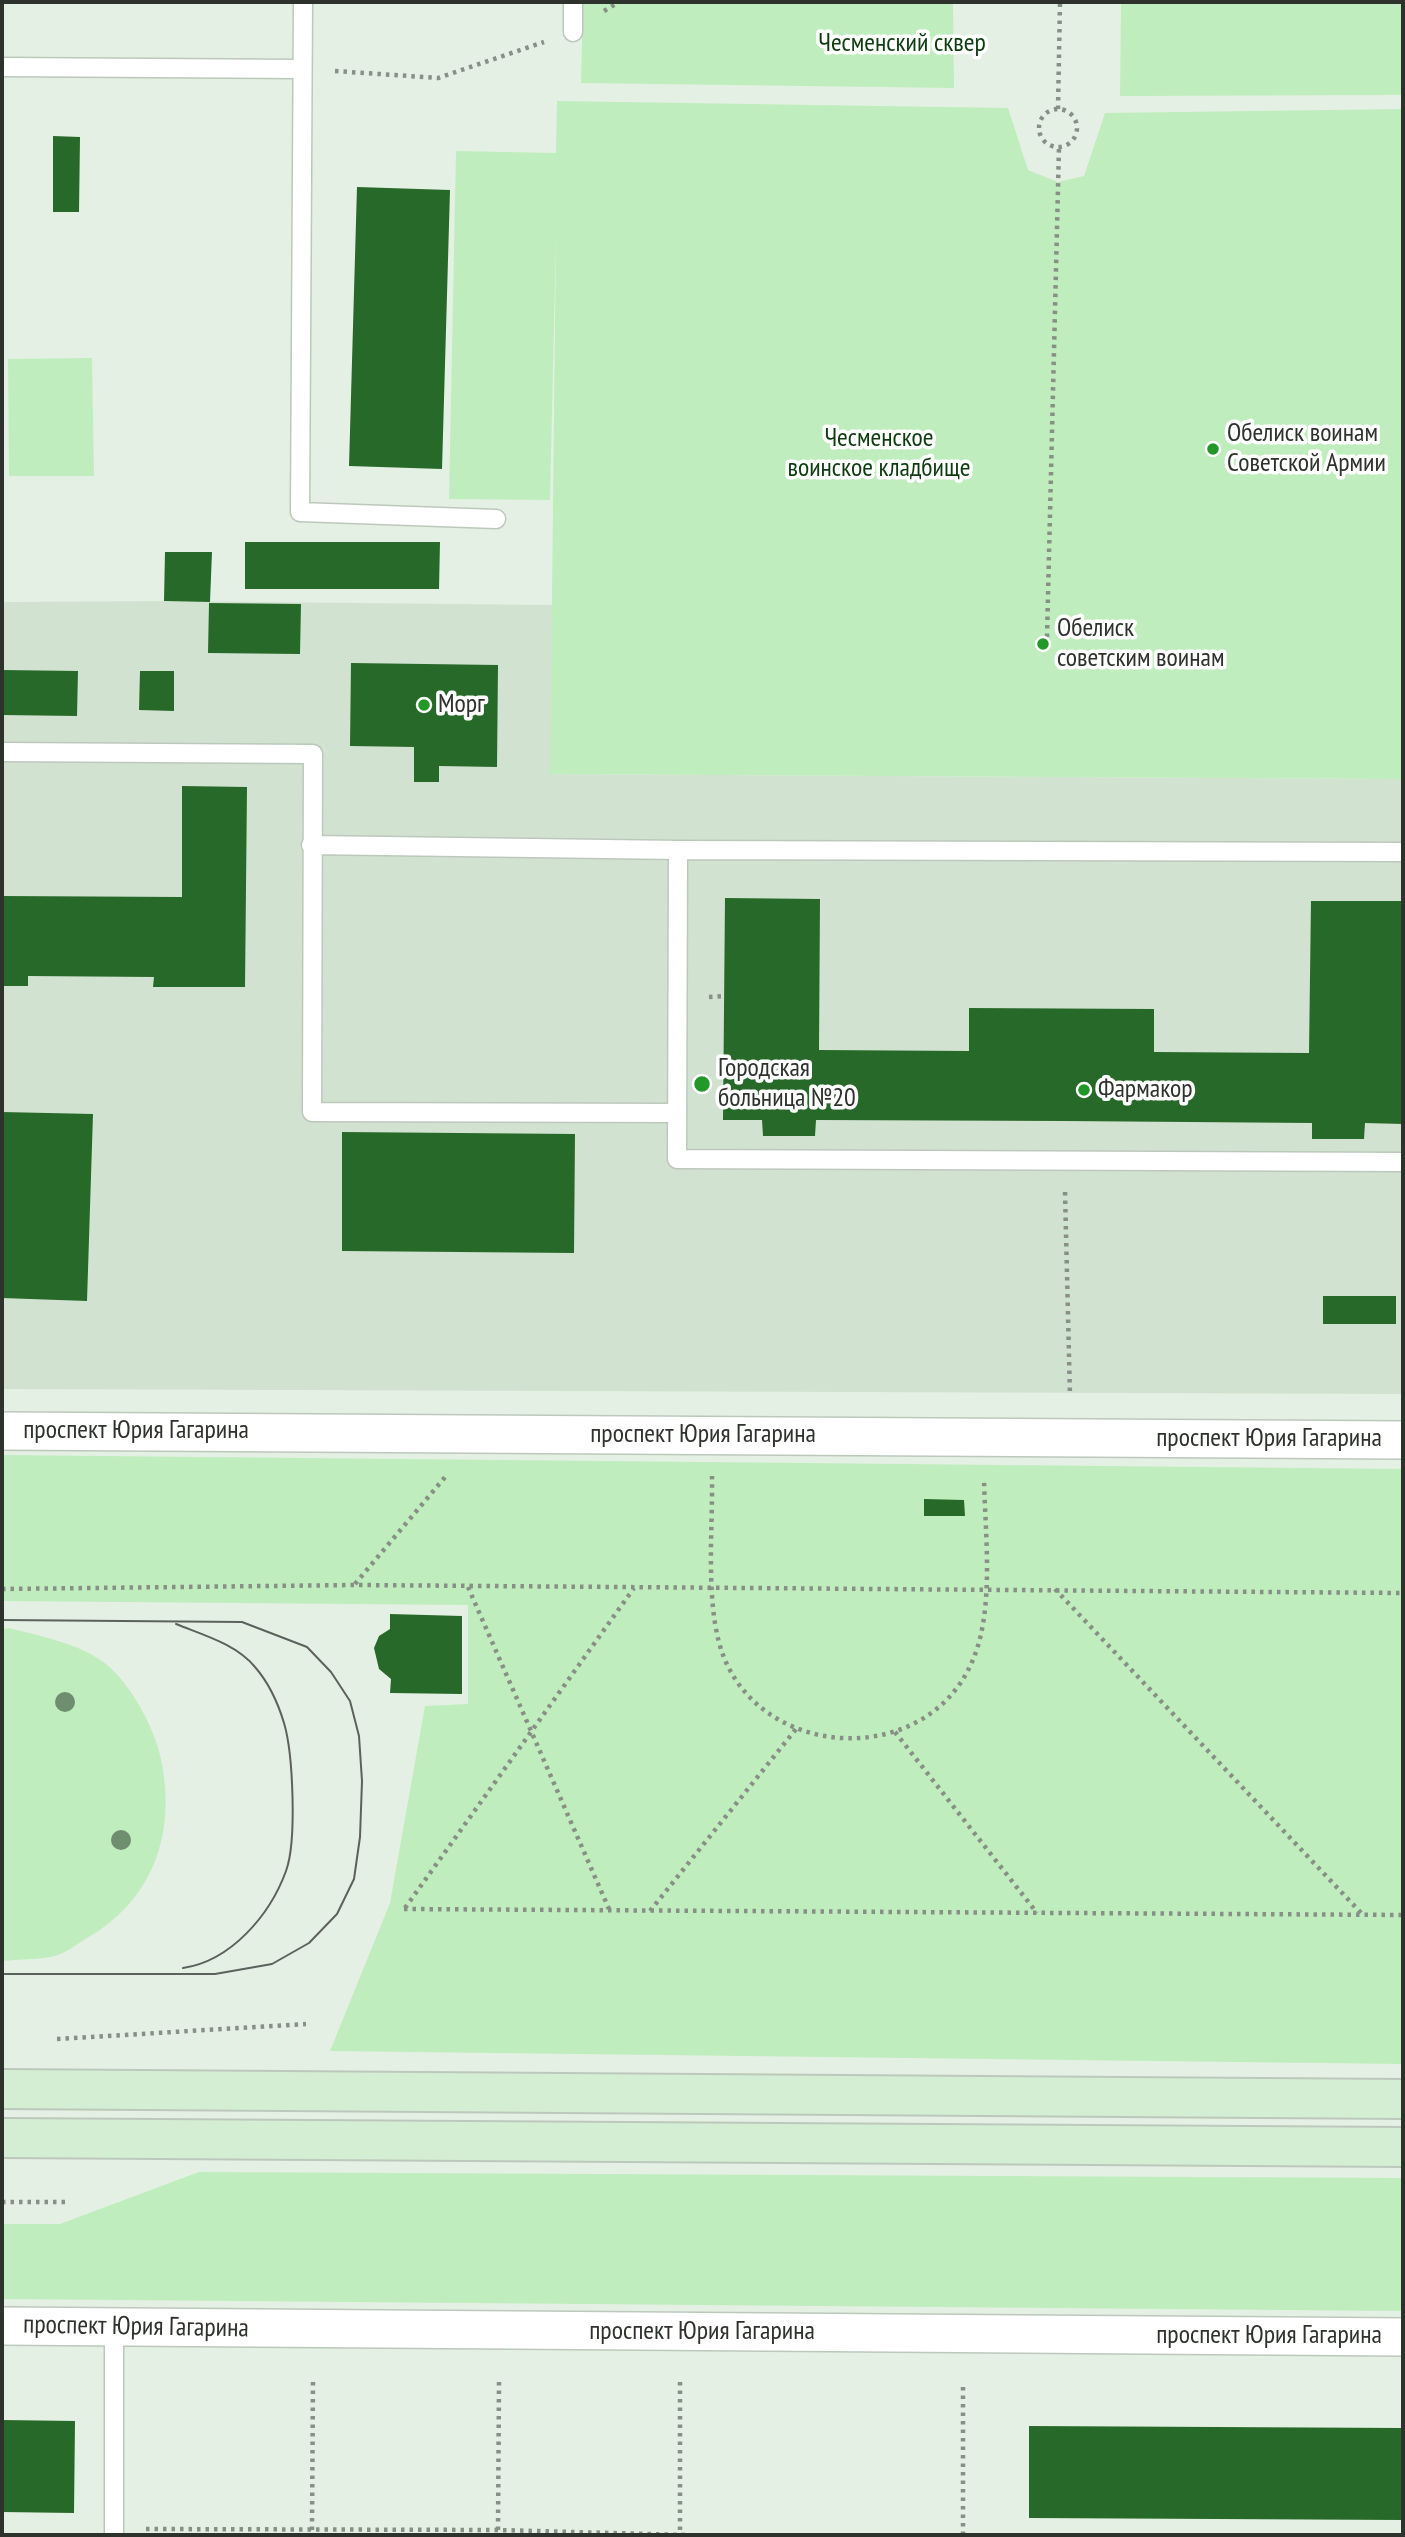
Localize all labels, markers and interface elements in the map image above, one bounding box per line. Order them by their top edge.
park label: Чесменский сквер [818,28,986,60]
place label: Обелиск воинам Советской Армии [1227,418,1386,480]
park label: Чесменское воинское кладбище [787,423,971,485]
marker: Обелиск воинам Советской Армии [1205,441,1221,457]
place label: Обелиск советским воинам [1057,613,1224,674]
marker: Обелиск советским воинам [1035,636,1051,652]
place label: Морг [438,689,485,721]
marker: Морг [416,697,432,713]
place label: Городская больница №20 [718,1053,856,1114]
marker: Городская больница №20 [692,1074,712,1094]
place label: Фармакор [1098,1074,1193,1106]
marker: Фармакор [1076,1082,1092,1098]
street label: проспект Юрия Гагарина [23,1415,249,1447]
street label: проспект Юрия Гагарина [590,1419,816,1451]
street label: проспект Юрия Гагарина [1156,1423,1382,1455]
street label: проспект Юрия Гагарина [23,2309,249,2345]
street label: проспект Юрия Гагарина [589,2316,815,2348]
street label: проспект Юрия Гагарина [1156,2320,1382,2352]

